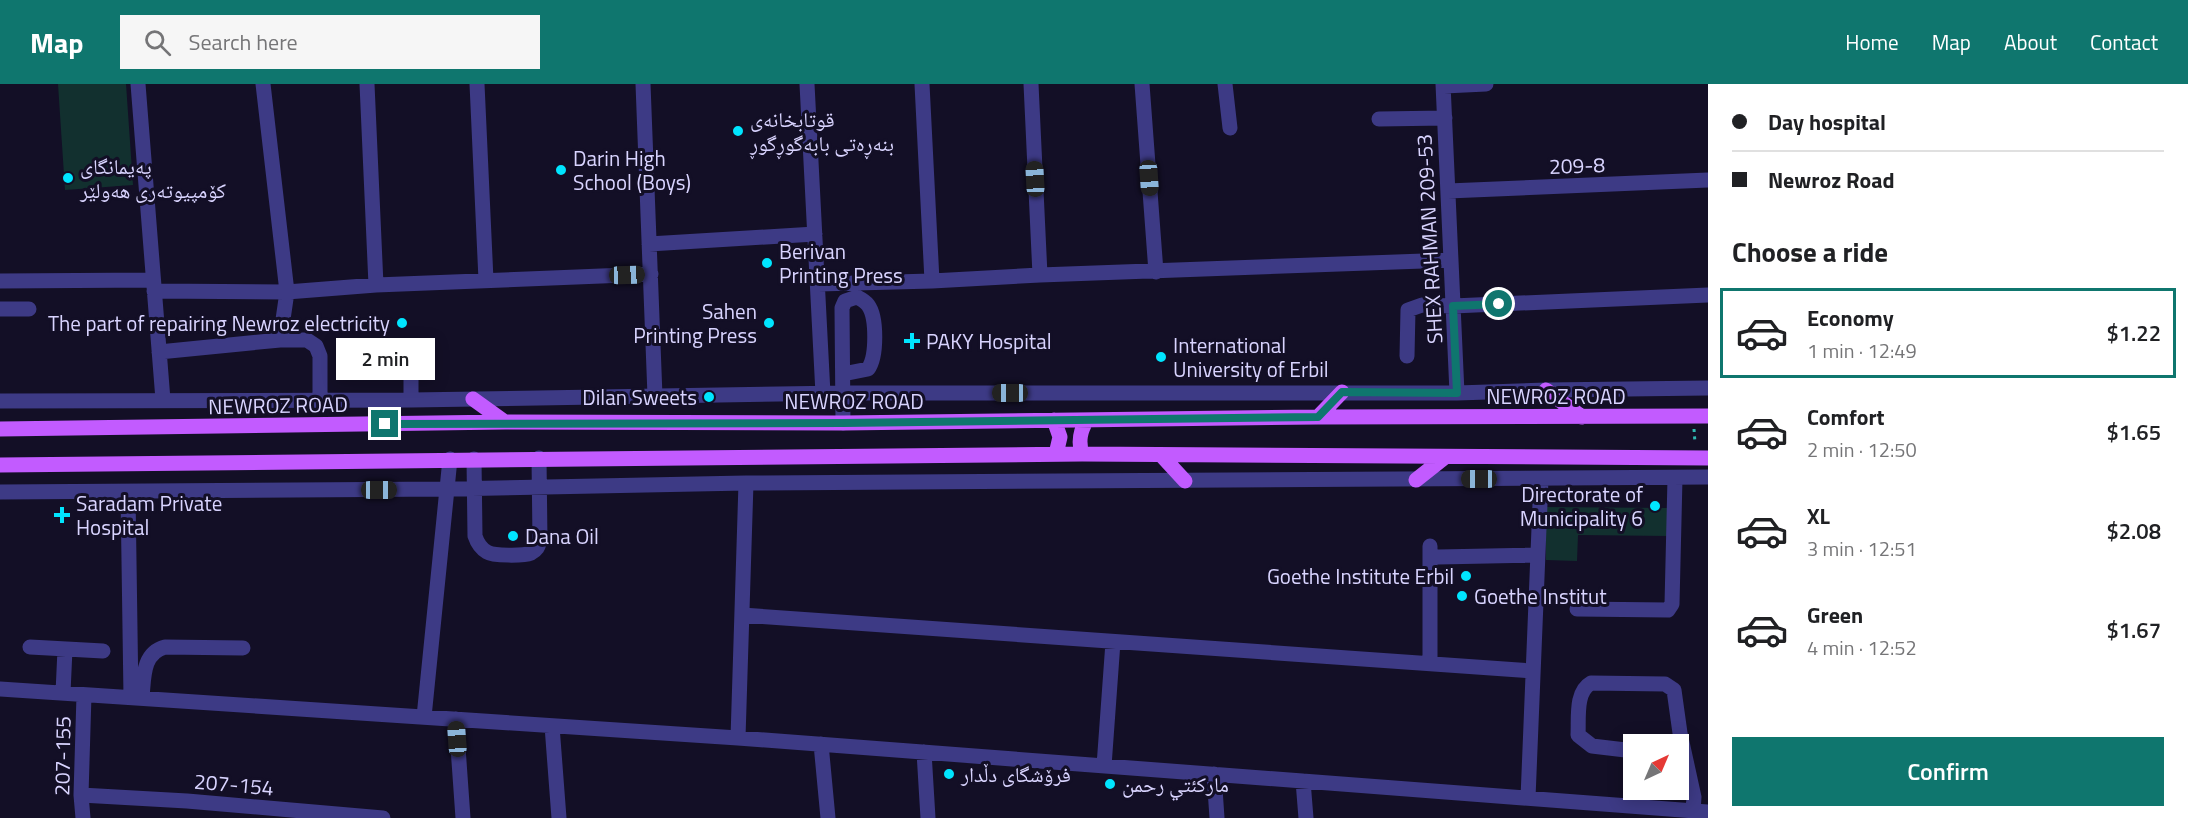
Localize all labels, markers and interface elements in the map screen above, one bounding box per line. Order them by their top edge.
search box [120,15,540,69]
text: Map [30,21,84,64]
text: Search here [189,25,298,59]
icon: search [141,26,174,59]
text: Home [1845,26,1899,58]
text: Map [1932,26,1971,58]
text: About [2004,26,2057,58]
text: Contact [2090,26,2158,58]
place label: قوتابخانەی بنەڕەتی بابەگوڕگوڕ [749,103,894,160]
text: Day hospital [1768,105,1886,139]
marker: قوتابخانەی بنەڕەتی بابەگوڕگوڕ [731,124,745,138]
street label: SHEX RAHMAN 209-53 [1408,133,1450,345]
place label: Darin High School (Boys) [573,142,691,198]
street label: 209-8 [1548,148,1606,182]
place label: پەیمانگای کۆمپیوتەری هەولێر [79,150,226,206]
car [1139,159,1159,197]
car [1025,161,1045,197]
marker: Darin High School (Boys) [554,163,568,177]
text: Newroz Road [1768,163,1895,197]
marker: پەیمانگای کۆمپیوتەری هەولێر [61,171,75,185]
text: Choose a ride [1732,231,1888,272]
place label: Berivan Printing Press [779,235,903,291]
marker: Berivan Printing Press [760,256,774,270]
car [609,265,645,285]
route start [1485,290,1512,317]
place label: Sahen Printing Press [633,295,757,351]
text: Economy [1807,301,1894,335]
icon: car [1735,306,1789,360]
place label: The part of repairing Newroz electricity [48,307,390,339]
marker: The part of repairing Newroz electricity [395,316,409,330]
marker: Sahen Printing Press [762,316,776,330]
text: $1.22 [2106,316,2161,350]
place label: PAKY Hospital [926,325,1052,357]
place label: International University of Erbil [1173,329,1329,385]
marker: PAKY Hospital [903,332,921,350]
text: 1 min · 12:49 [1807,335,1917,366]
callout: 2 min [336,337,434,379]
text: 2 min [361,343,410,374]
marker: International University of Erbil [1154,350,1168,364]
street label: NEWROZ ROAD [1486,380,1626,412]
place label: Dilan Sweets [582,381,697,413]
car [992,384,1028,402]
street label: NEWROZ ROAD [784,385,924,417]
street label: NEWROZ ROAD [208,388,348,422]
marker: Dilan Sweets [702,390,716,404]
text: Comfort [1807,400,1885,434]
icon: car [1735,405,1789,459]
route end [371,410,398,437]
text: $1.65 [2106,415,2161,449]
text: 2 min · 12:50 [1807,434,1917,465]
car [1461,470,1497,488]
place label: Directorate of Municipality 6 [1520,478,1643,534]
car [361,481,397,499]
place label: Saradam Private Hospital [76,487,222,543]
marker: Directorate of Municipality 6 [1648,499,1662,513]
text: XL [1807,499,1830,533]
icon: car [1735,504,1789,558]
marker: Saradam Private Hospital [53,506,71,524]
text: $2.08 [2106,514,2161,548]
place label: Dana Oil [525,520,599,552]
marker: Dana Oil [506,529,520,543]
text: 3 min · 12:51 [1807,533,1917,564]
place label: Goethe Institute Erbil [1267,560,1454,592]
marker: Goethe Institute Erbil [1459,569,1473,583]
place label: Goethe Institut [1474,580,1607,612]
marker: Goethe Institut [1455,589,1469,603]
text: Green [1807,598,1863,632]
icon: car [1735,603,1789,657]
text: $1.67 [2106,613,2161,647]
text: 4 min · 12:52 [1807,632,1917,663]
street label: 207-155 [45,716,79,796]
car [447,720,467,758]
north arrow [1623,734,1689,800]
map controls [1623,734,1689,800]
button: Confirm [1732,737,2164,806]
place label: فرۆشگای دڵدار [960,758,1071,790]
street label: 207-154 [193,765,275,803]
marker: فرۆشگای دڵدار [942,767,956,781]
place label: ماركئتي رحمن [1122,768,1229,801]
marker: ماركئتي رحمن [1103,777,1117,791]

